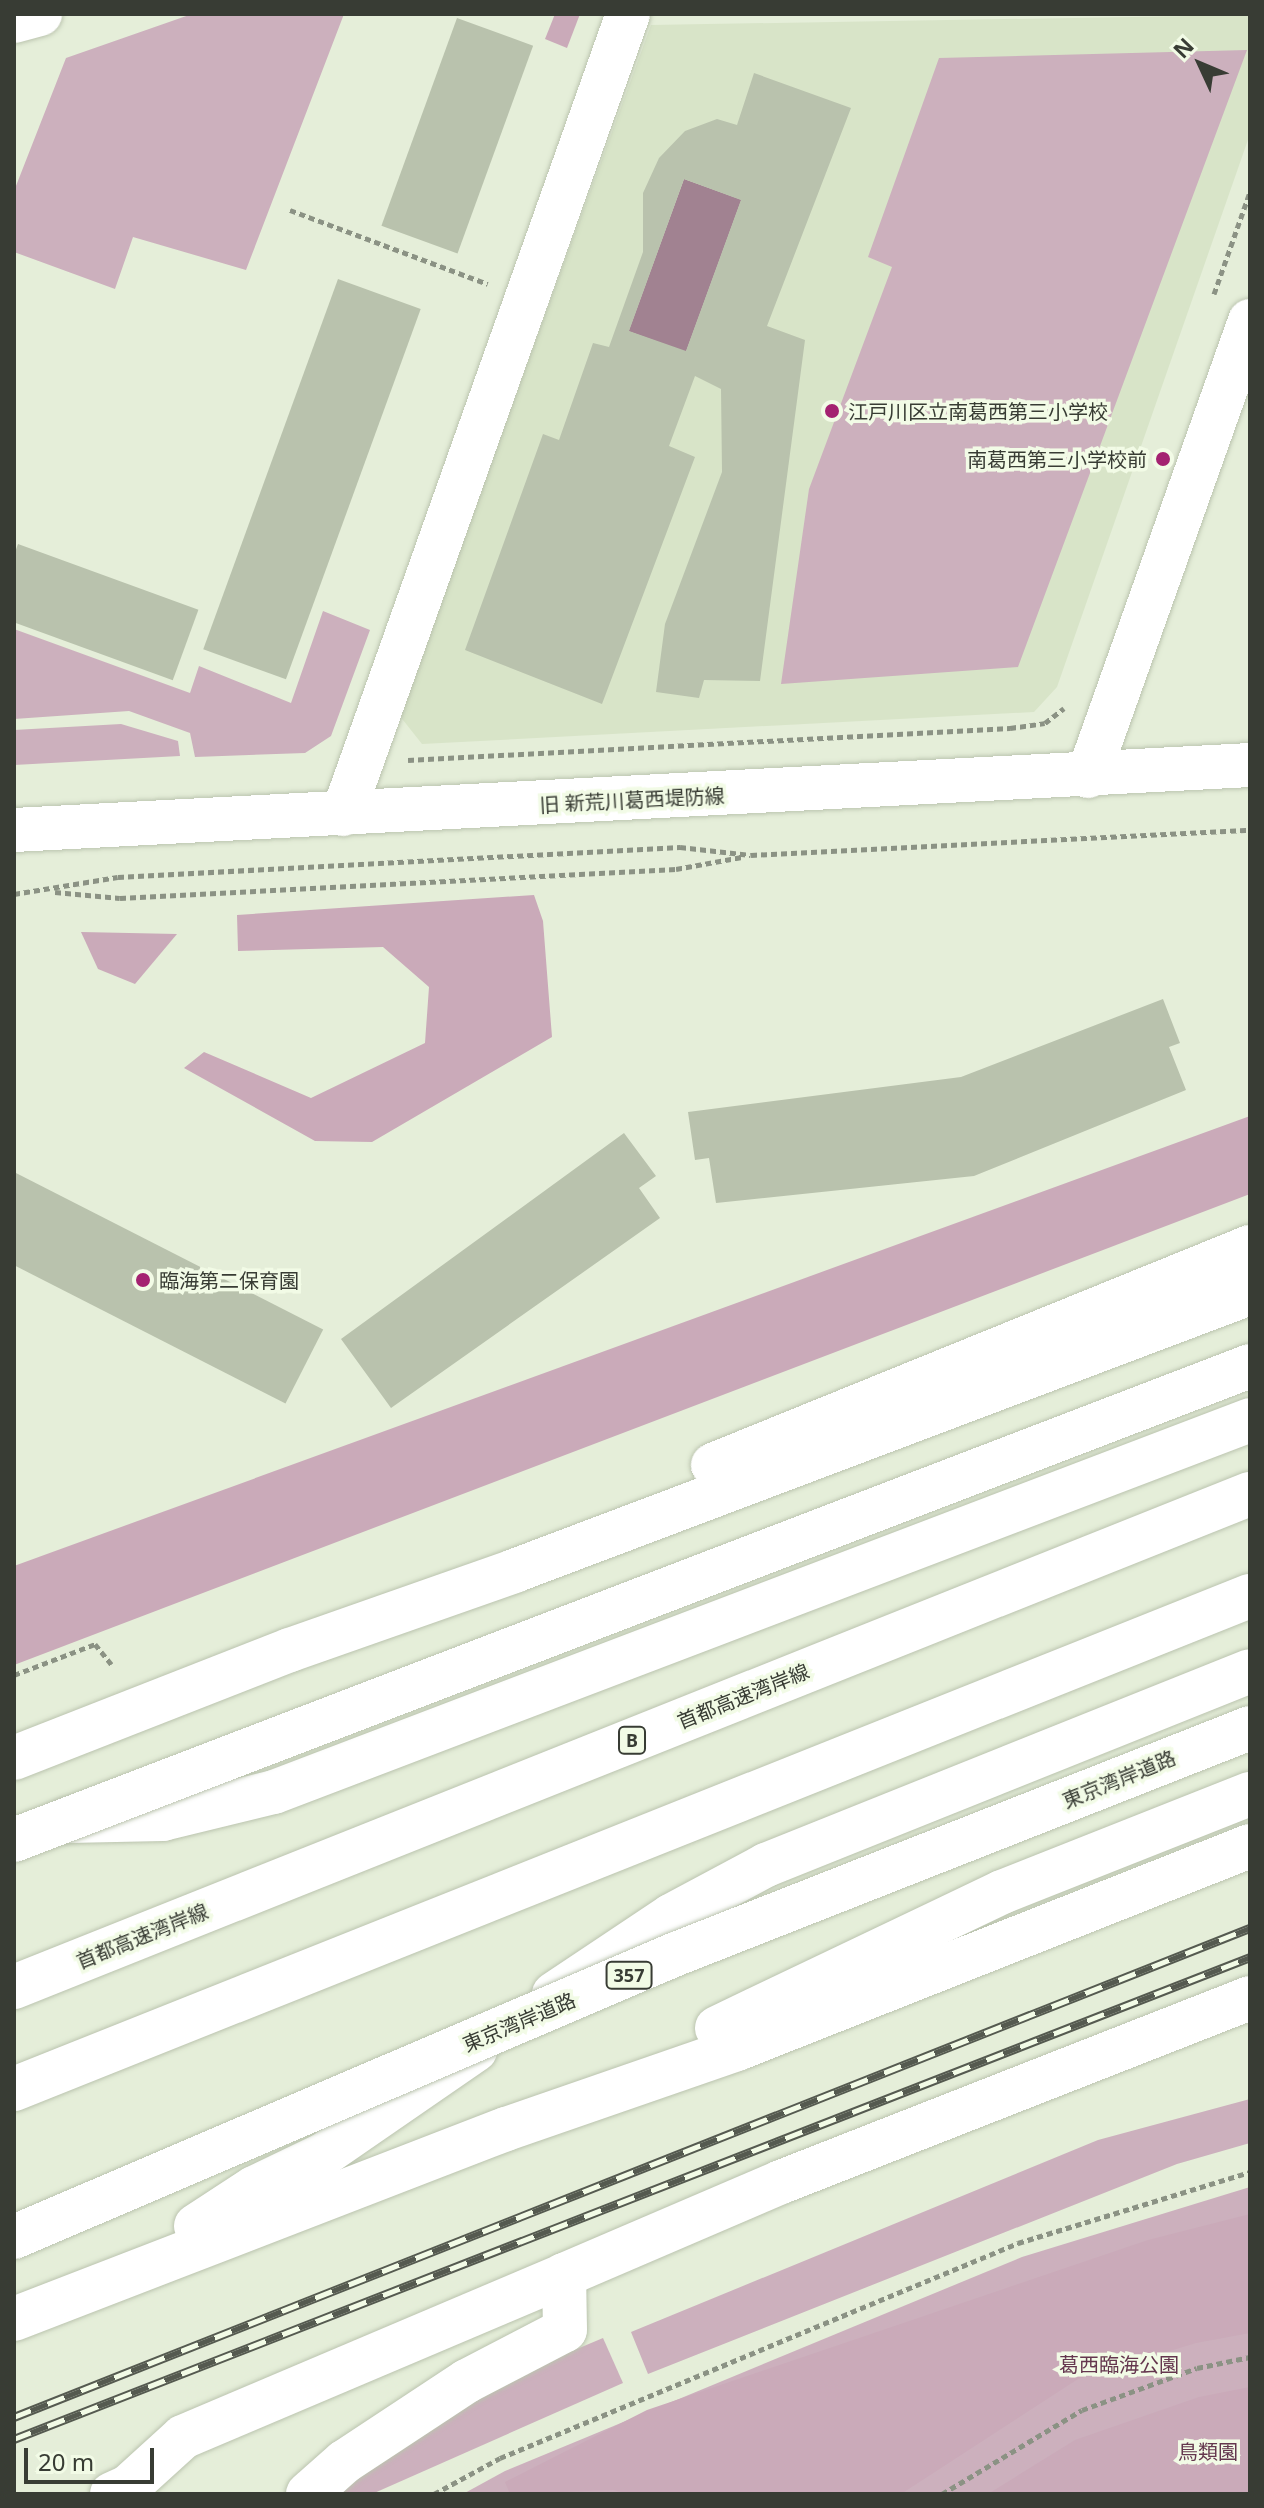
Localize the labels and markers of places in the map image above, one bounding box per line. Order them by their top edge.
place label: 江戸川区立南葛西第三小学校 [848,399,1108,423]
marker: 江戸川区立南葛西第三小学校 [823,402,841,420]
place label: 南葛西第三小学校前 [967,447,1147,471]
marker: 南葛西第三小学校前 [1154,450,1172,468]
place label: 臨海第二保育園 [159,1268,299,1292]
marker: 臨海第二保育園 [134,1271,152,1289]

